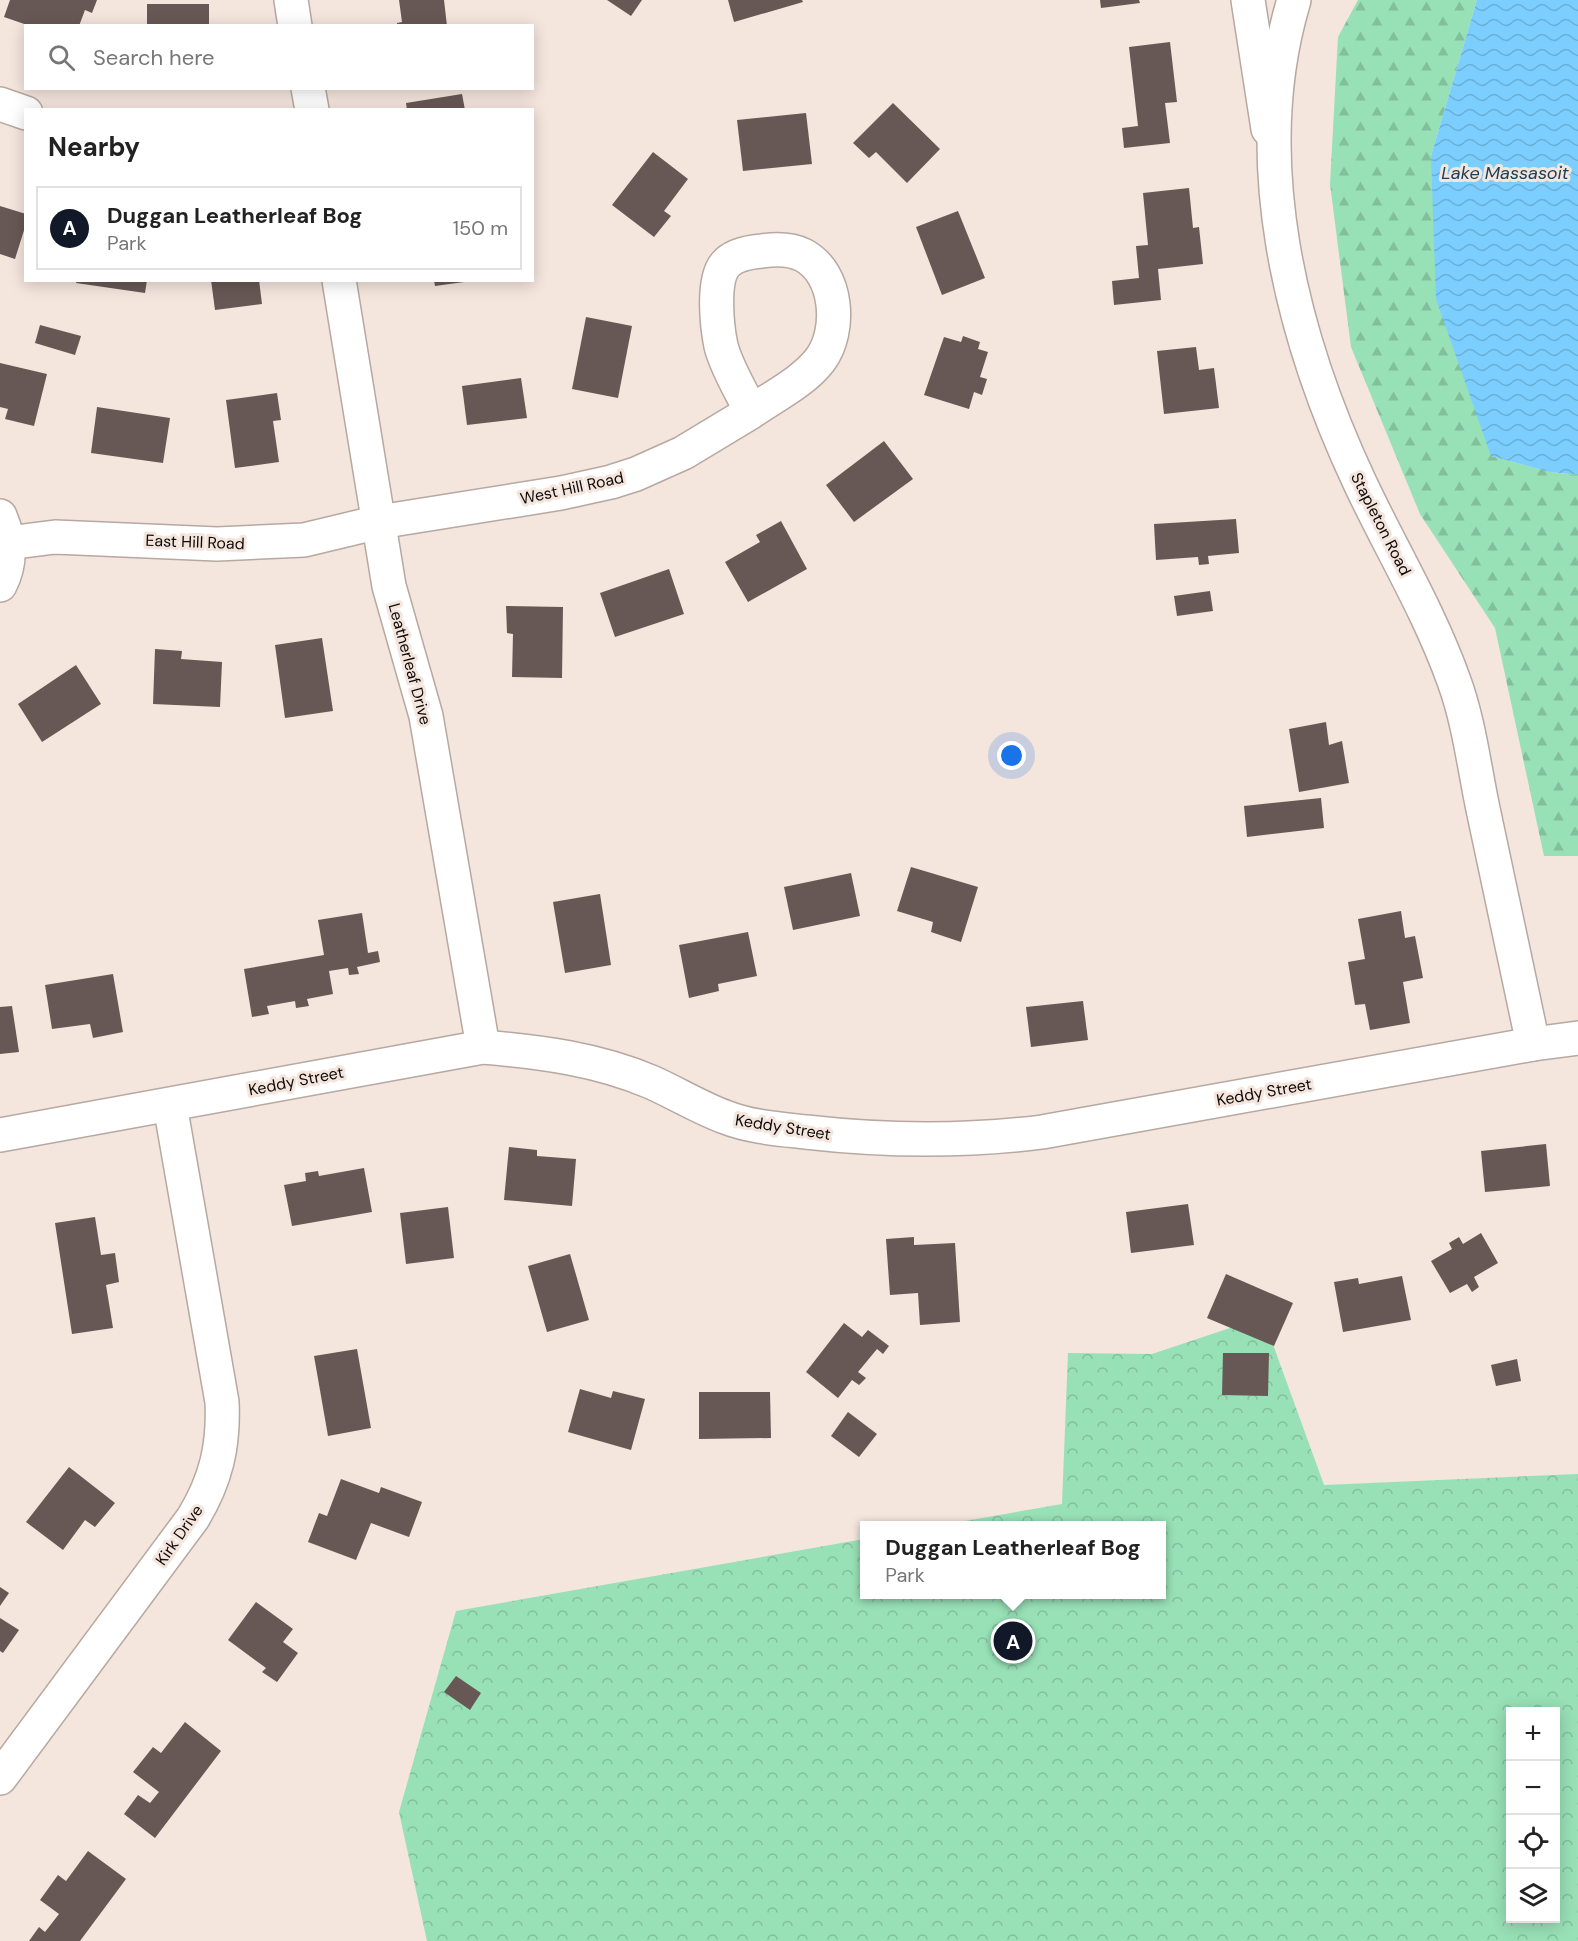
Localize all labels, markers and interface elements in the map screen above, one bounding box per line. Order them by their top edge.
search box [24,24,534,90]
icon: search [45,41,78,74]
text: Search here [93,43,214,72]
text: Nearby [48,130,140,164]
water label: Lake Massasoit [1441,161,1570,185]
text: Duggan Leatherleaf Bog [107,201,362,230]
text: A [62,215,77,241]
text: 150 m [453,215,508,241]
text: Park [107,230,147,256]
street label: West Hill Road [518,467,626,509]
street label: Stapleton Road [1346,469,1416,579]
street label: East Hill Road [145,530,245,554]
street label: Leatherleaf Drive [384,601,436,727]
your location [997,741,1026,770]
street label: Keddy Street [247,1061,345,1101]
street label: Keddy Street [1215,1073,1313,1111]
street label: Keddy Street [734,1109,832,1145]
street label: Kirk Drive [151,1501,207,1569]
popup [860,1521,1166,1599]
text: Duggan Leatherleaf Bog [885,1533,1141,1562]
text: Park [885,1562,925,1588]
pin: A [994,1618,1032,1664]
map controls [1506,1707,1560,1923]
button: + [1506,1707,1560,1761]
button: − [1506,1761,1560,1815]
button: locate [1506,1815,1560,1869]
button: layers [1506,1869,1560,1923]

